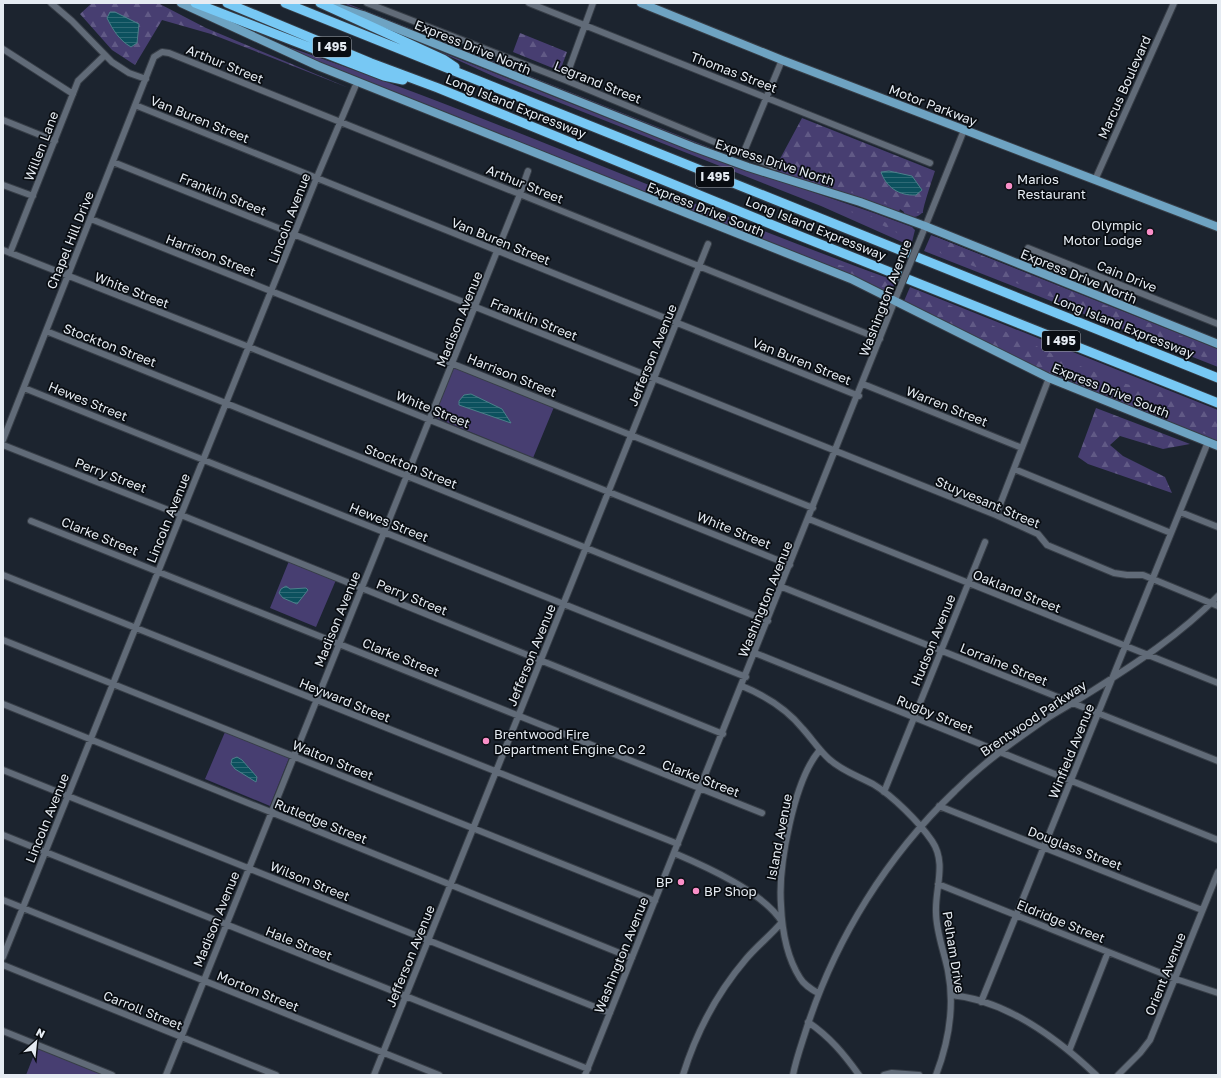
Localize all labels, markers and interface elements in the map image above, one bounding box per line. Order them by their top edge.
street label: Express Drive North [412,16,534,78]
street label: Marcus Boulevard [1094,33,1154,141]
road number: I 495 [313,37,351,57]
street label: Arthur Street [184,41,266,87]
street label: Thomas Street [689,48,779,96]
street label: Legrand Street [552,57,644,107]
street label: Long Island Expressway [443,70,589,142]
street label: Motor Parkway [887,81,980,129]
street label: Van Buren Street [148,92,252,146]
street label: Willen Lane [20,109,62,183]
street label: Express Drive North [713,135,837,189]
street label: Arthur Street [484,161,566,207]
road number: I 495 [696,167,734,187]
street label: Franklin Street [177,169,269,219]
street label: Lincoln Avenue [264,171,314,265]
place label: Marios Restaurant [1017,171,1086,202]
street label: Express Drive South [645,178,767,240]
marker: Marios Restaurant [1004,181,1014,191]
street label: Chapel Hill Drive [43,189,97,291]
street label: Long Island Expressway [743,192,889,264]
street label: Van Buren Street [449,214,553,268]
place label: Olympic Motor Lodge [1063,217,1142,248]
marker: Olympic Motor Lodge [1145,227,1155,237]
street label: Harrison Street [164,230,258,280]
street label: Washington Avenue [855,237,915,359]
street label: Express Drive North [1018,245,1140,307]
street label: Cain Drive [1095,257,1159,295]
street label: White Street [93,268,171,312]
street label: Madison Avenue [433,269,485,369]
street label: Long Island Expressway [1051,290,1197,362]
street label: Franklin Street [488,294,580,344]
street label: Jefferson Avenue [624,302,680,408]
street label: Stockton Street [61,320,159,370]
road number: I 495 [1042,331,1080,351]
street label: Van Buren Street [750,334,854,388]
street label: Harrison Street [465,350,559,400]
street label: Express Drive South [1050,359,1172,421]
street label: Hewes Street [46,378,130,424]
street label: Warren Street [904,382,990,430]
street label: White Street [394,387,472,431]
street label: Stockton Street [362,440,460,492]
street label: Perry Street [73,454,149,496]
street label: Lincoln Avenue [143,471,193,565]
street label: Stuyvesant Street [933,473,1043,531]
street label: Hewes Street [347,499,431,545]
street label: White Street [695,508,773,552]
street label: Clarke Street [59,513,141,559]
street label: Washington Avenue [734,539,796,659]
street label: Oakland Street [971,566,1063,616]
street label: Madison Avenue [311,569,363,669]
street label: Perry Street [374,575,450,619]
street label: Hudson Avenue [907,592,959,688]
street label: Jefferson Avenue [503,602,559,708]
street label: Clarke Street [360,634,442,680]
street label: Lorraine Street [958,639,1050,689]
street label: Heyward Street [297,674,393,726]
street label: Brentwood Parkway [977,676,1090,759]
street label: Rugby Street [894,691,976,737]
street label: Winfield Avenue [1045,701,1097,801]
place label: Brentwood Fire Department Engine Co 2 [494,726,646,757]
street label: Walton Street [290,736,376,784]
marker: Brentwood Fire Department Engine Co 2 [481,736,491,746]
street label: Clarke Street [660,756,742,800]
street label: Lincoln Avenue [22,771,72,865]
street label: Island Avenue [763,792,795,882]
street label: Rutledge Street [272,795,370,847]
street label: Douglass Street [1026,823,1124,873]
street label: Wilson Street [268,858,352,904]
street label: Madison Avenue [190,869,242,969]
place label: BP [656,874,673,890]
marker: BP [676,877,686,887]
place label: BP Shop [704,883,757,899]
marker: BP Shop [691,886,701,896]
street label: Washington Avenue [590,895,652,1015]
street label: Eldridge Street [1015,896,1107,946]
street label: Jefferson Avenue [382,903,438,1009]
street label: Pelham Drive [940,910,968,994]
street label: Hale Street [263,922,335,964]
street label: Orient Avenue [1141,930,1189,1018]
street label: Morton Street [215,967,301,1015]
street label: Carroll Street [101,987,185,1033]
north arrow [16,1022,56,1062]
text: N [34,1025,47,1040]

